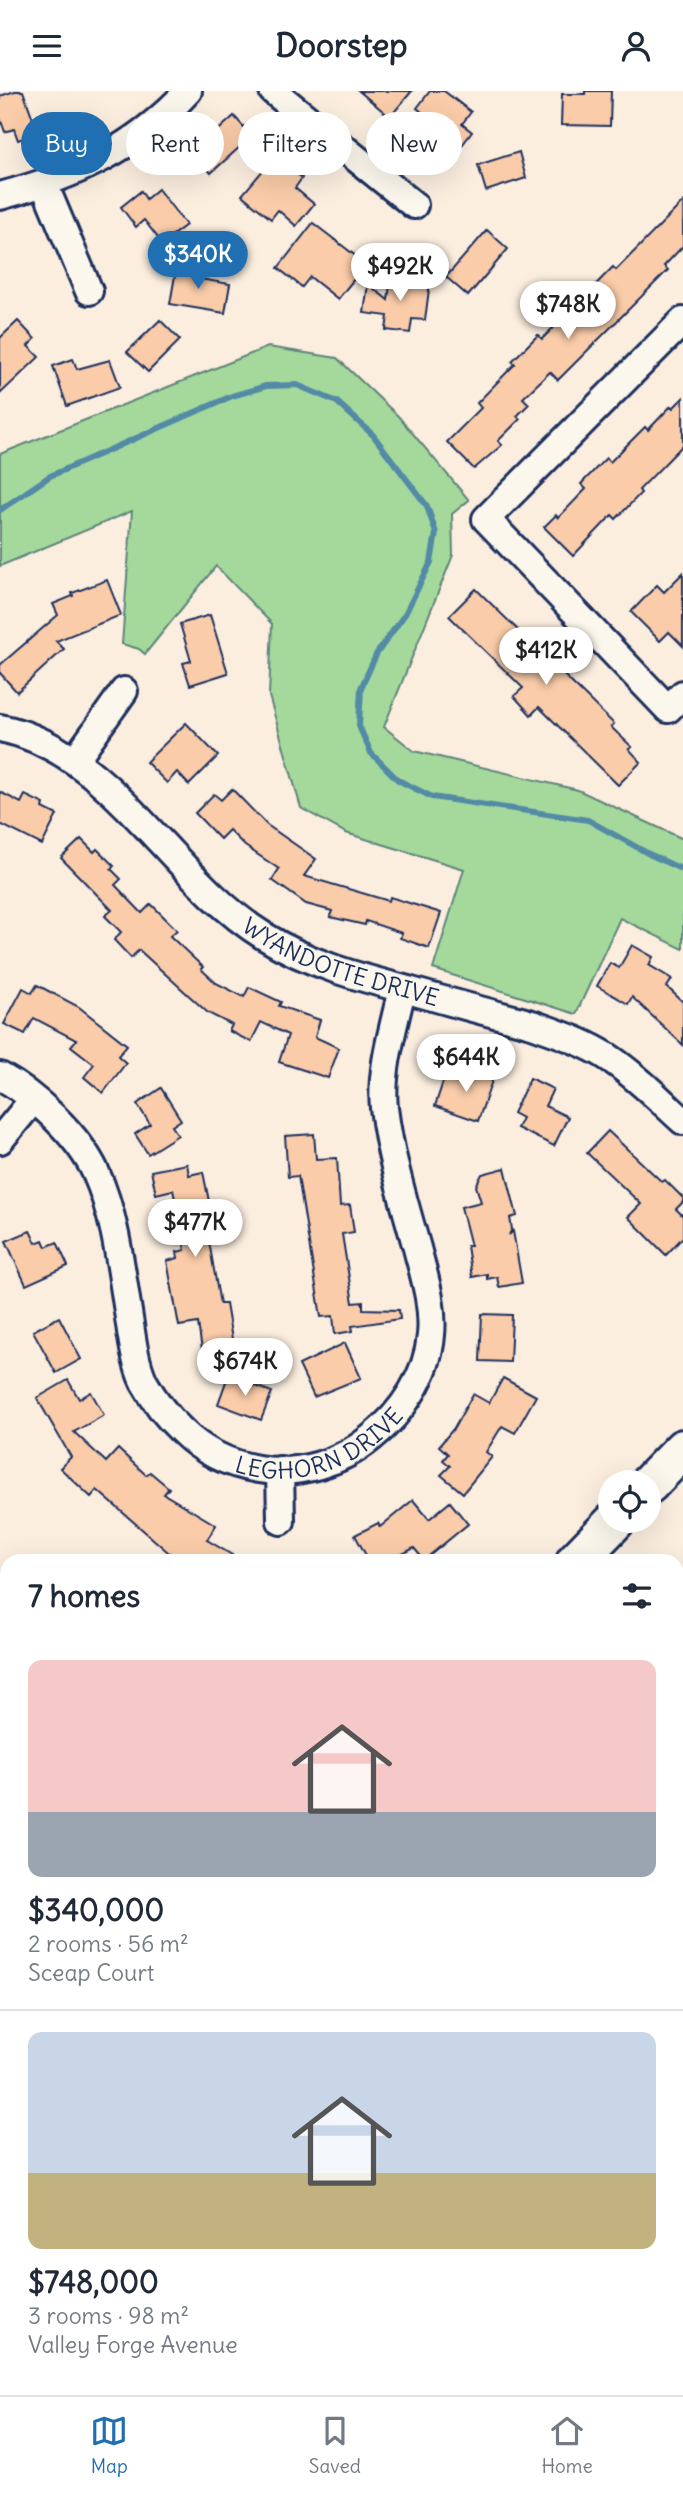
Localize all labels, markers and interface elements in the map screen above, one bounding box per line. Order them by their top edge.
text: Doorstep [275,25,408,66]
icon: menu [28,27,66,65]
icon: person [617,27,655,65]
chip: Buy [21,112,112,175]
chip: Rent [126,112,224,175]
chip: Filters [238,112,352,175]
chip: New [366,112,462,175]
pin: $340K [149,231,247,291]
text: $340K [164,239,232,268]
pin: $492K [351,243,449,303]
text: $492K [367,251,433,280]
pin: $748K [519,281,617,341]
text: $748K [536,289,600,318]
pin: $412K [497,627,595,687]
text: $412K [515,635,577,664]
street label: WYANDOTTE DRIVE [237,911,442,1012]
pin: $644K [417,1035,515,1094]
text: $644K [433,1042,499,1071]
pin: $477K [146,1199,244,1259]
text: $477K [164,1207,226,1236]
pin: $674K [196,1339,294,1398]
text: $674K [213,1346,277,1375]
street label: LEGHORN DRIVE [232,1401,409,1485]
map controls [598,1470,661,1533]
button: locate [598,1470,661,1533]
text: 7 homes [28,1577,140,1615]
icon: filters [618,1577,656,1615]
icon: home [279,1706,405,1832]
text: $340,000 [28,1891,164,1929]
text: 2 rooms · 56 m² [28,1929,189,1958]
text: Sceap Court [28,1958,155,1987]
icon: home [279,2078,405,2204]
text: $748,000 [28,2263,159,2301]
text: 3 rooms · 98 m² [28,2301,189,2330]
text: Valley Forge Avenue [28,2330,238,2359]
tab: Map [90,2412,128,2478]
tab: Saved [309,2412,361,2478]
tab: Home [541,2412,593,2478]

